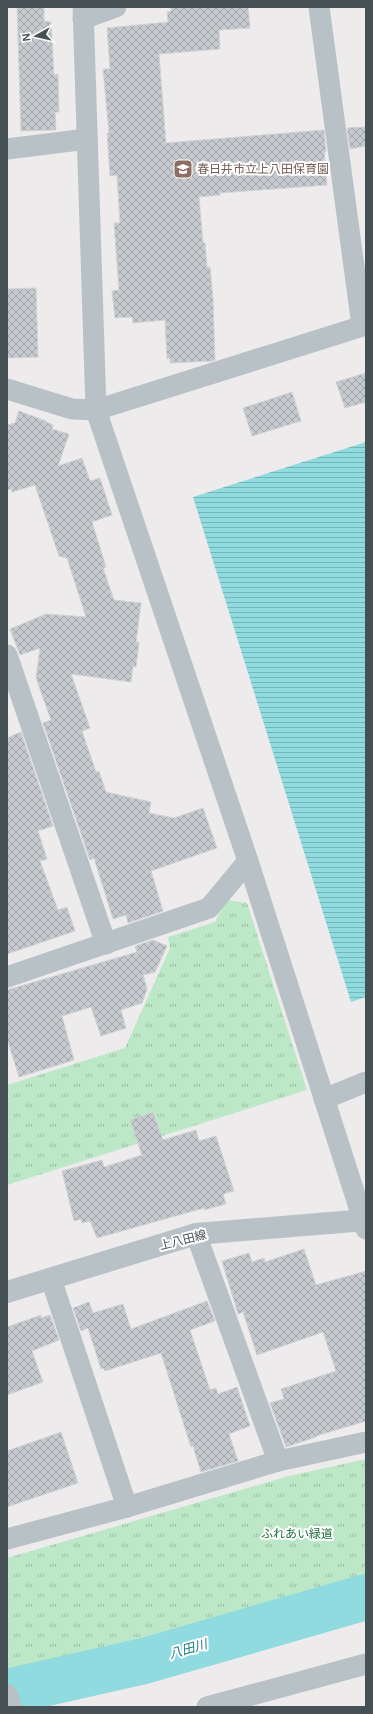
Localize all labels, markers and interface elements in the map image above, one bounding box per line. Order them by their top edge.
north arrow [16,16,56,56]
text: N [20,33,33,42]
school or university icon: 春日井市立上八田保育園 [172,158,194,180]
place label: 春日井市立上八田保育園 [197,162,329,176]
street label: 上八田線 [158,1227,208,1253]
park label: ふれあい緑道 [261,1527,333,1541]
water label: 八田川 [167,1636,211,1662]

